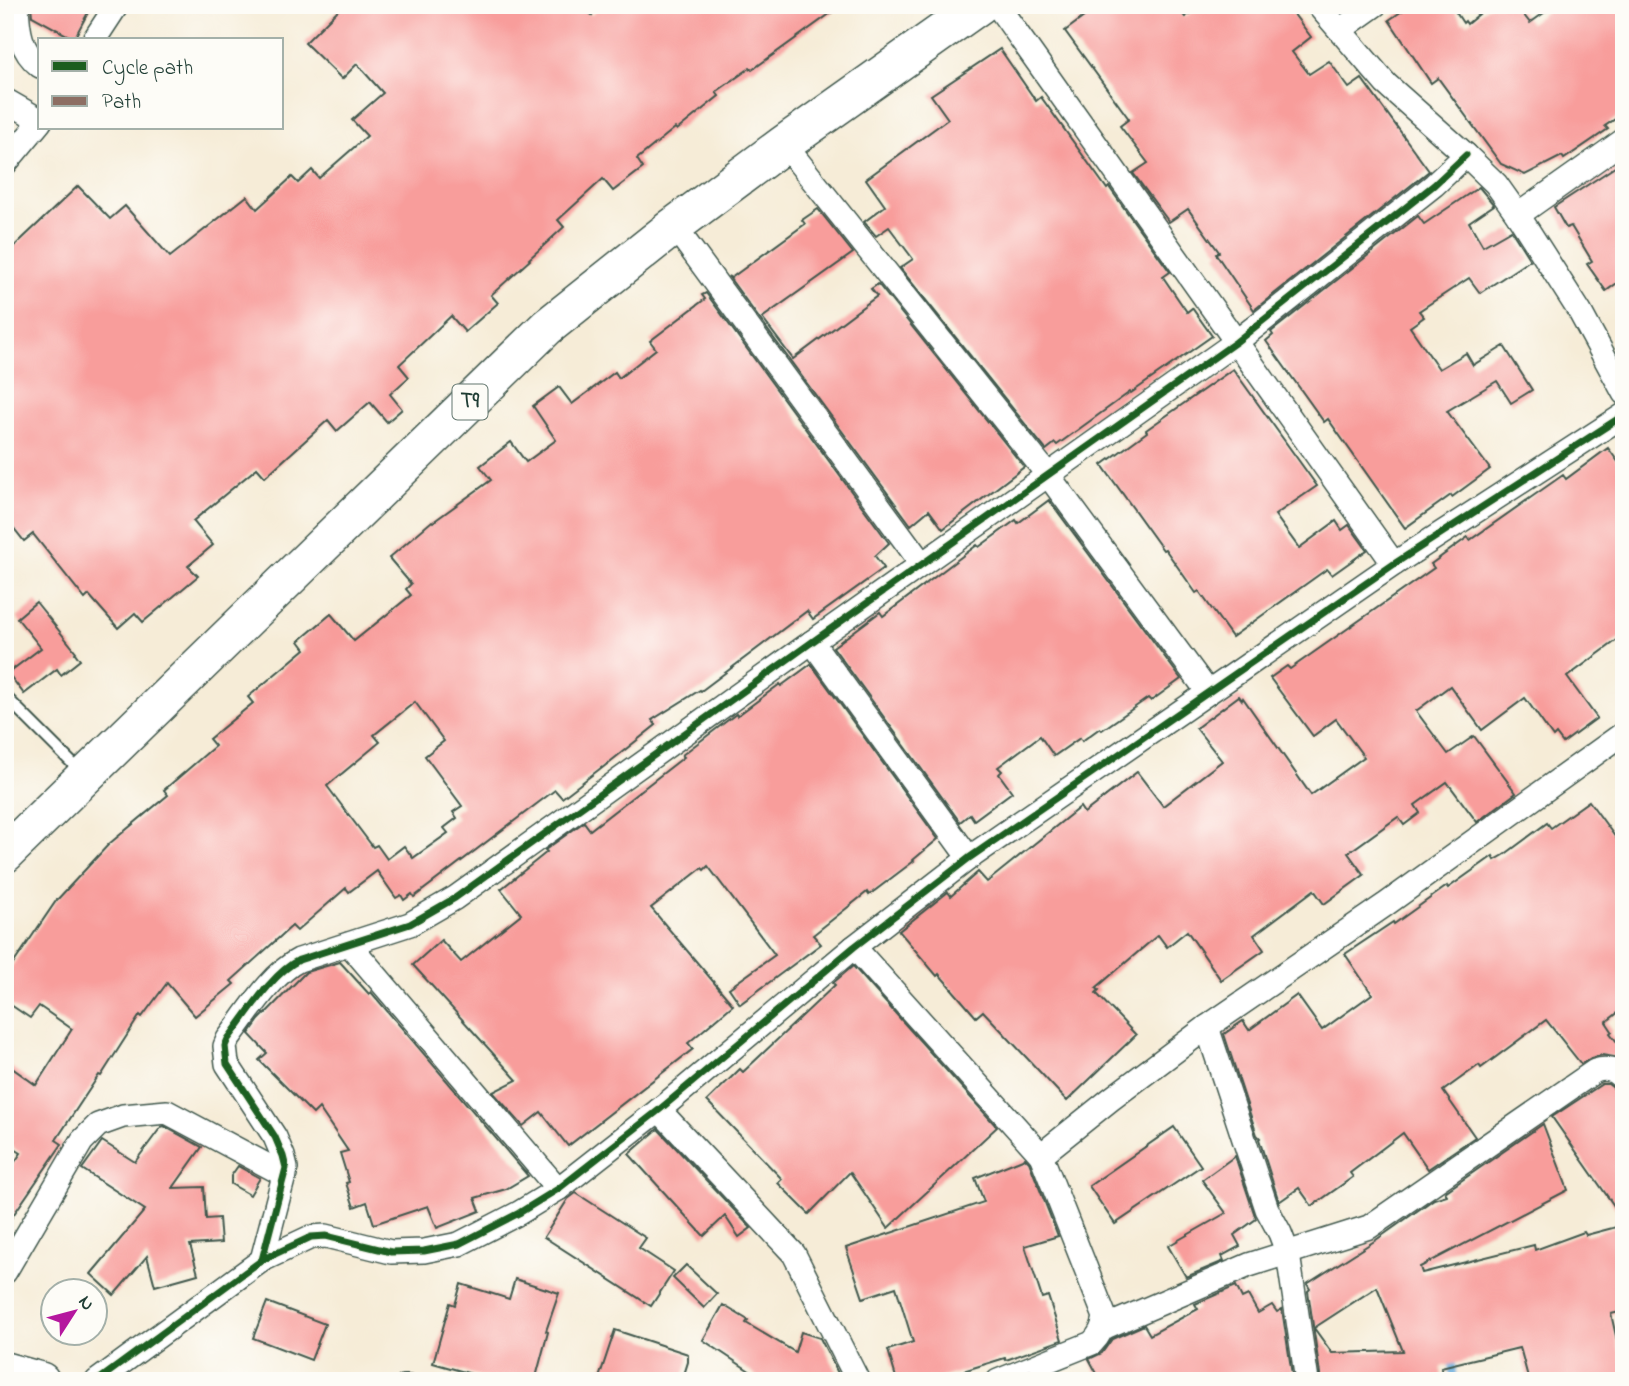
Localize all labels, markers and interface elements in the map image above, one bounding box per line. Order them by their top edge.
legend [38,38,284,130]
text: Cycle path [102,54,193,86]
text: Path [102,88,141,118]
road number: T9 [452,384,488,420]
north arrow [38,1278,108,1348]
text: N [71,1290,101,1317]

